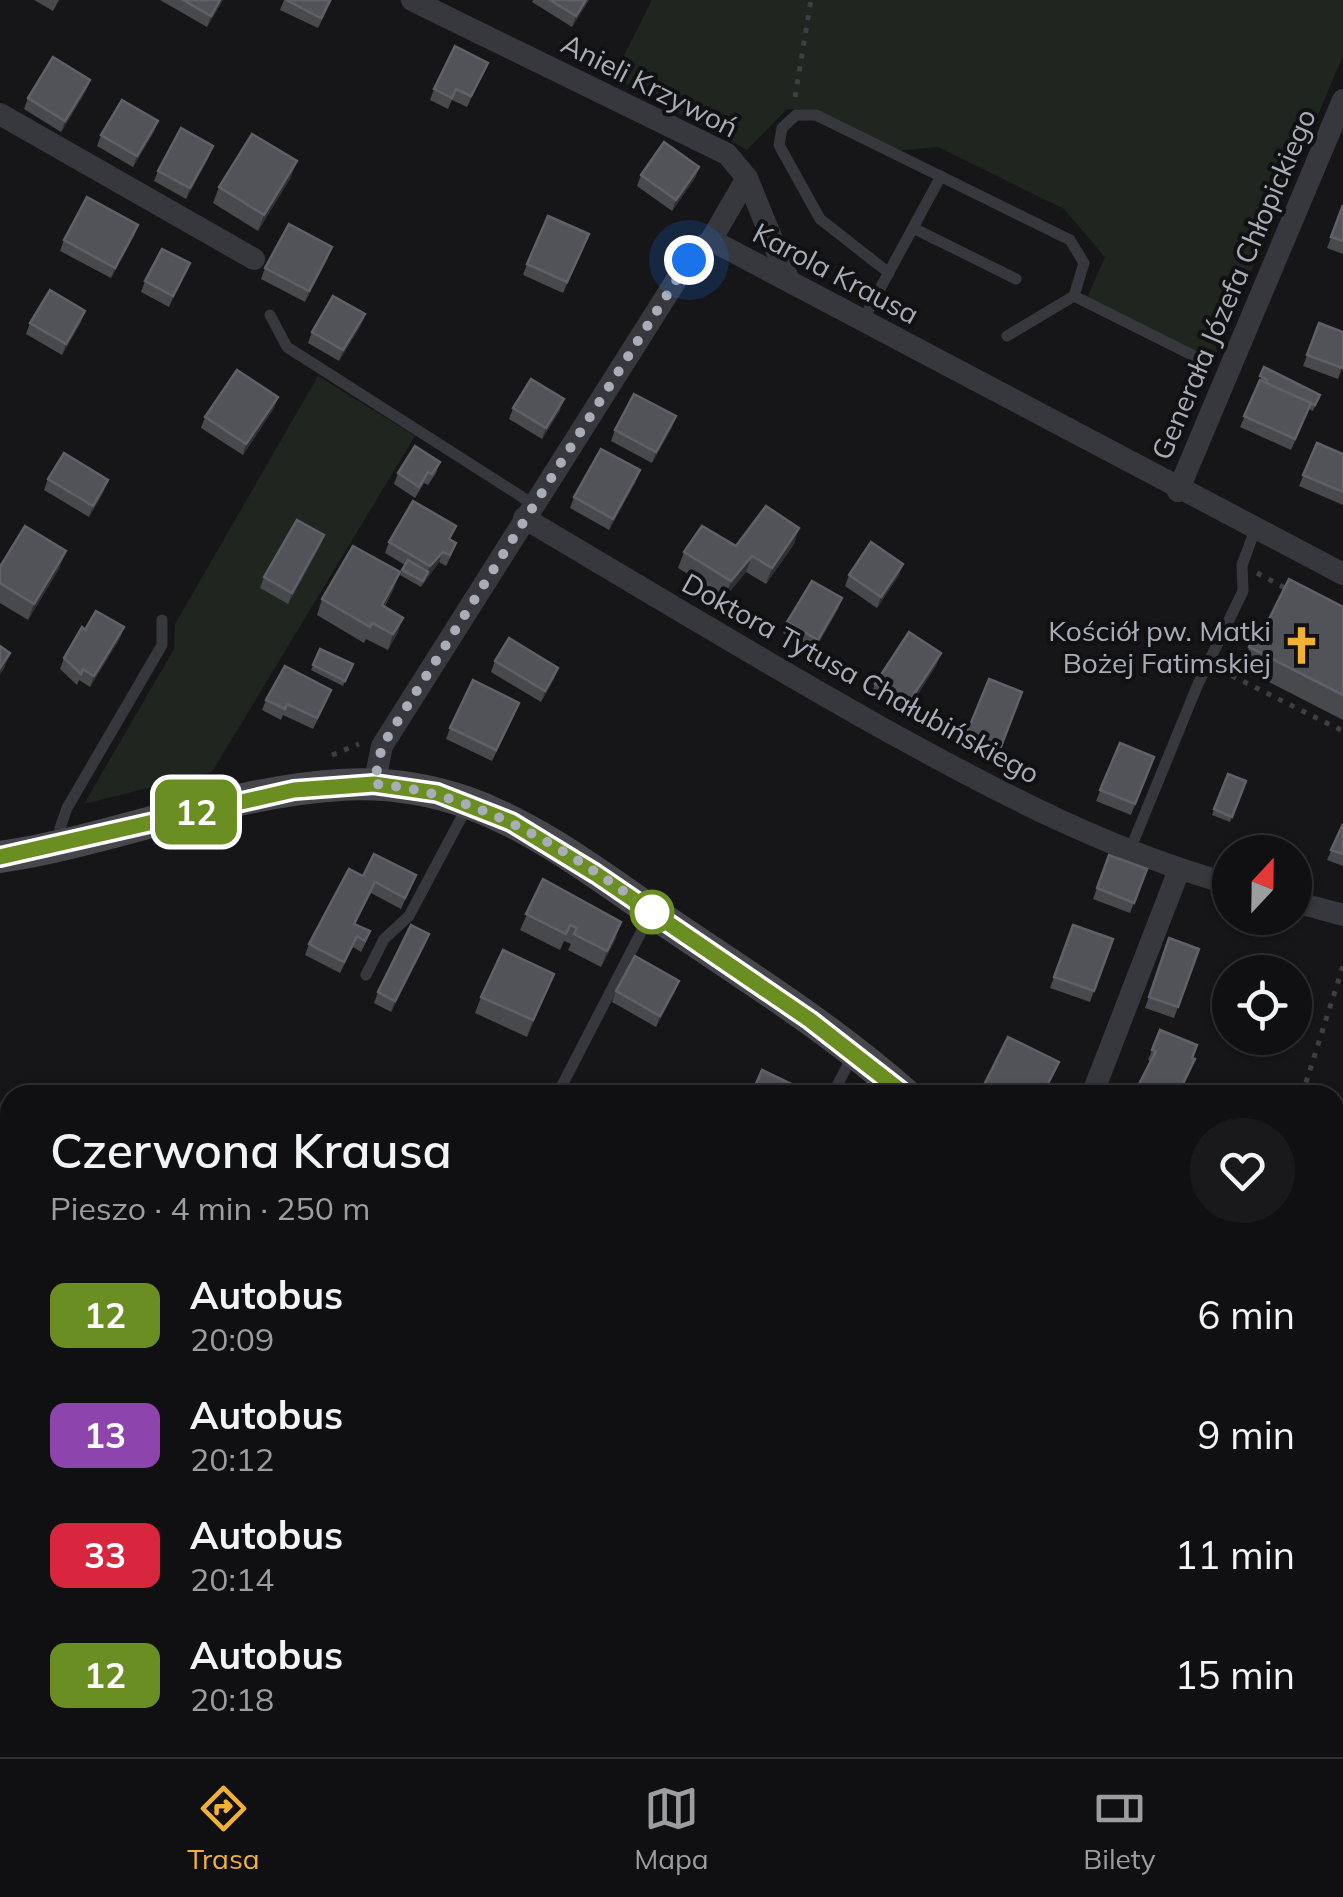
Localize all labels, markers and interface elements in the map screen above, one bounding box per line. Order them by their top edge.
street label: Anieli Krzywoń [556,25,744,145]
street label: Generała Józefa Chłopickiego [1143,103,1323,465]
street label: Karola Krausa [747,215,925,331]
your location [664,235,714,285]
street label: Doktora Tytusa Chałubińskiego [676,565,1046,791]
place label: Kościół pw. Matki Bożej Fatimskiej [1048,613,1271,680]
church icon: Kościół pw. Matki Bożej Fatimskiej [1280,625,1322,667]
line badge: 12 [151,780,241,844]
text: 12 [175,790,217,834]
north arrow [1212,835,1312,935]
map controls [1212,835,1312,1055]
unlabelled marker [631,891,673,933]
button: locate [1212,955,1312,1055]
button: heart [1190,1118,1295,1223]
text: Czerwona Krausa [50,1120,452,1180]
text: Pieszo · 4 min · 250 m [50,1188,370,1228]
text: Autobus [190,1271,343,1319]
text: 6 min [1198,1291,1295,1339]
text: 12 [84,1293,126,1337]
text: 20:09 [190,1319,274,1359]
text: Autobus [190,1391,343,1439]
text: 9 min [1198,1411,1295,1459]
text: 13 [84,1413,126,1457]
text: 20:12 [190,1439,274,1479]
text: Autobus [190,1511,343,1559]
text: 11 min [1175,1531,1295,1579]
text: 33 [84,1533,126,1577]
text: 20:14 [190,1559,274,1599]
text: Autobus [190,1631,343,1679]
text: 15 min [1175,1651,1295,1699]
text: 12 [84,1653,126,1697]
text: 20:18 [190,1679,274,1719]
tab: Trasa [187,1781,260,1876]
tab: Mapa [634,1781,709,1876]
tab: Bilety [1083,1781,1156,1876]

